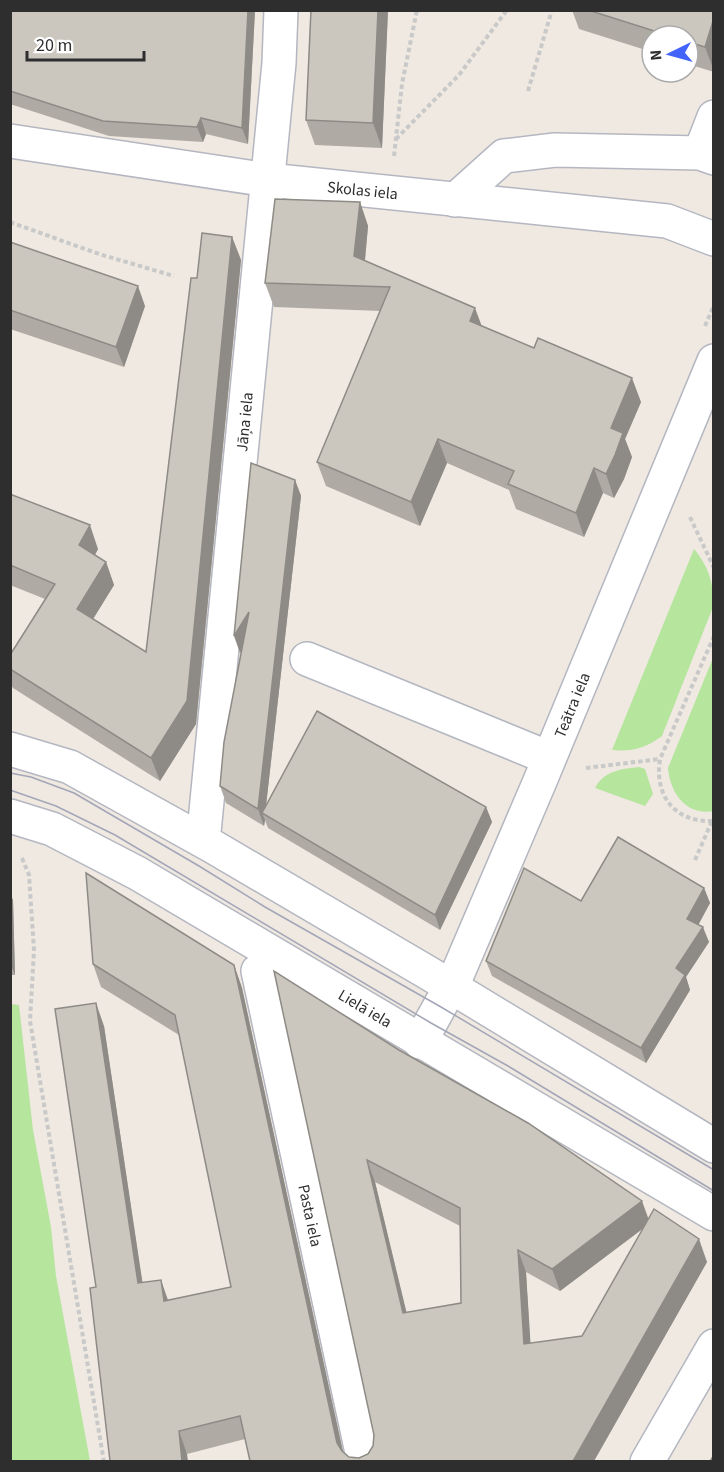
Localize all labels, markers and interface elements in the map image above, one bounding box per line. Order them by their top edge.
scale bar [27,24,144,62]
north arrow [640,24,700,84]
text: 20 m [36,33,72,58]
text: N [645,49,667,61]
street label: Skolas iela [326,176,399,205]
street label: Jāņa iela [231,391,259,453]
street label: Teātra iela [549,669,596,741]
street label: Lielā iela [334,984,396,1033]
street label: Pasta iela [292,1182,327,1249]

